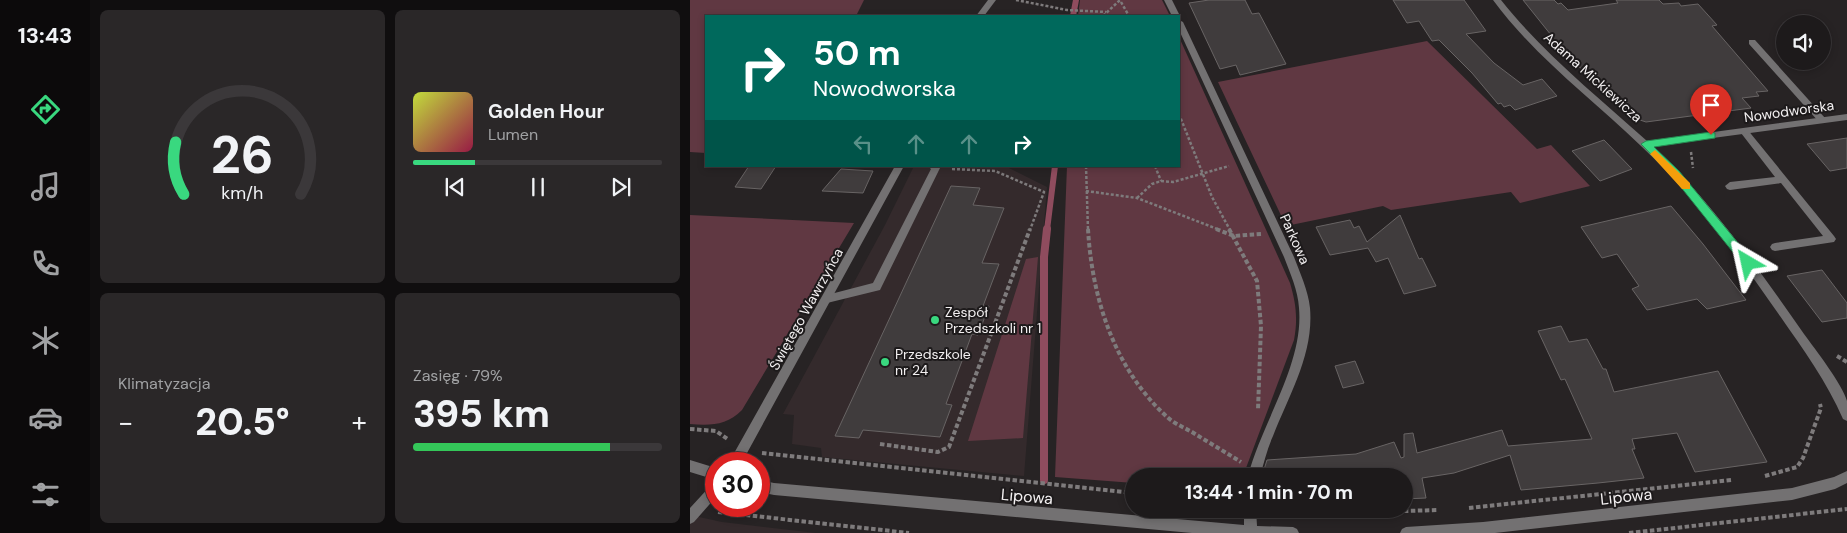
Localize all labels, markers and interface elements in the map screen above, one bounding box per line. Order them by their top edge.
map controls [1776,15,1831,70]
button: sound [1776,15,1831,70]
text: 13:43 [18,21,72,50]
street label: Adama Mickiewicza [1540,28,1646,126]
text: 50 m [813,30,901,76]
icon: right [730,35,795,100]
text: Nowodworska [813,74,956,103]
pin [1690,84,1732,135]
icon: arrive [1697,91,1725,119]
icon: directions [28,92,63,127]
street label: Nowodworska [1743,96,1835,126]
text: Golden Hour [488,99,604,124]
text: 26 [211,121,274,189]
text: Lumen [488,124,538,145]
icon: left [849,130,877,158]
icon: ahead [902,130,930,158]
icon: ahead [955,130,983,158]
icon: right [1008,130,1036,158]
icon: music [28,169,63,204]
icon: previous [441,173,469,201]
icon: pause [524,173,552,201]
icon: next [607,173,635,201]
text: km/h [221,181,264,205]
street label: Parkowa [1276,211,1314,267]
position arrow [1721,236,1773,288]
street label: Świętego Wawrzyńca [765,245,847,373]
icon: phone [28,246,63,281]
place label: Zespół Przedszkoli nr 1 [945,303,1041,337]
marker: Zespół Przedszkoli nr 1 [929,314,941,326]
icon: climate [28,323,63,358]
place label: Przedszkole nr 24 [895,345,971,379]
marker: Przedszkole nr 24 [879,356,891,368]
text: Zasięg · 79% [413,365,503,386]
text: Klimatyzacja [118,373,210,394]
text: 395 km [413,389,550,439]
text: 20.5° [195,397,290,447]
icon: car [28,400,63,435]
text: − [118,404,133,441]
text: + [352,404,367,441]
speed limit sign: 30 [705,452,770,517]
icon: filters [28,477,63,512]
text: 13:44 · 1 min · 70 m [1185,480,1353,505]
street label: Lipowa [1599,483,1653,510]
street label: Lipowa [1000,484,1054,509]

